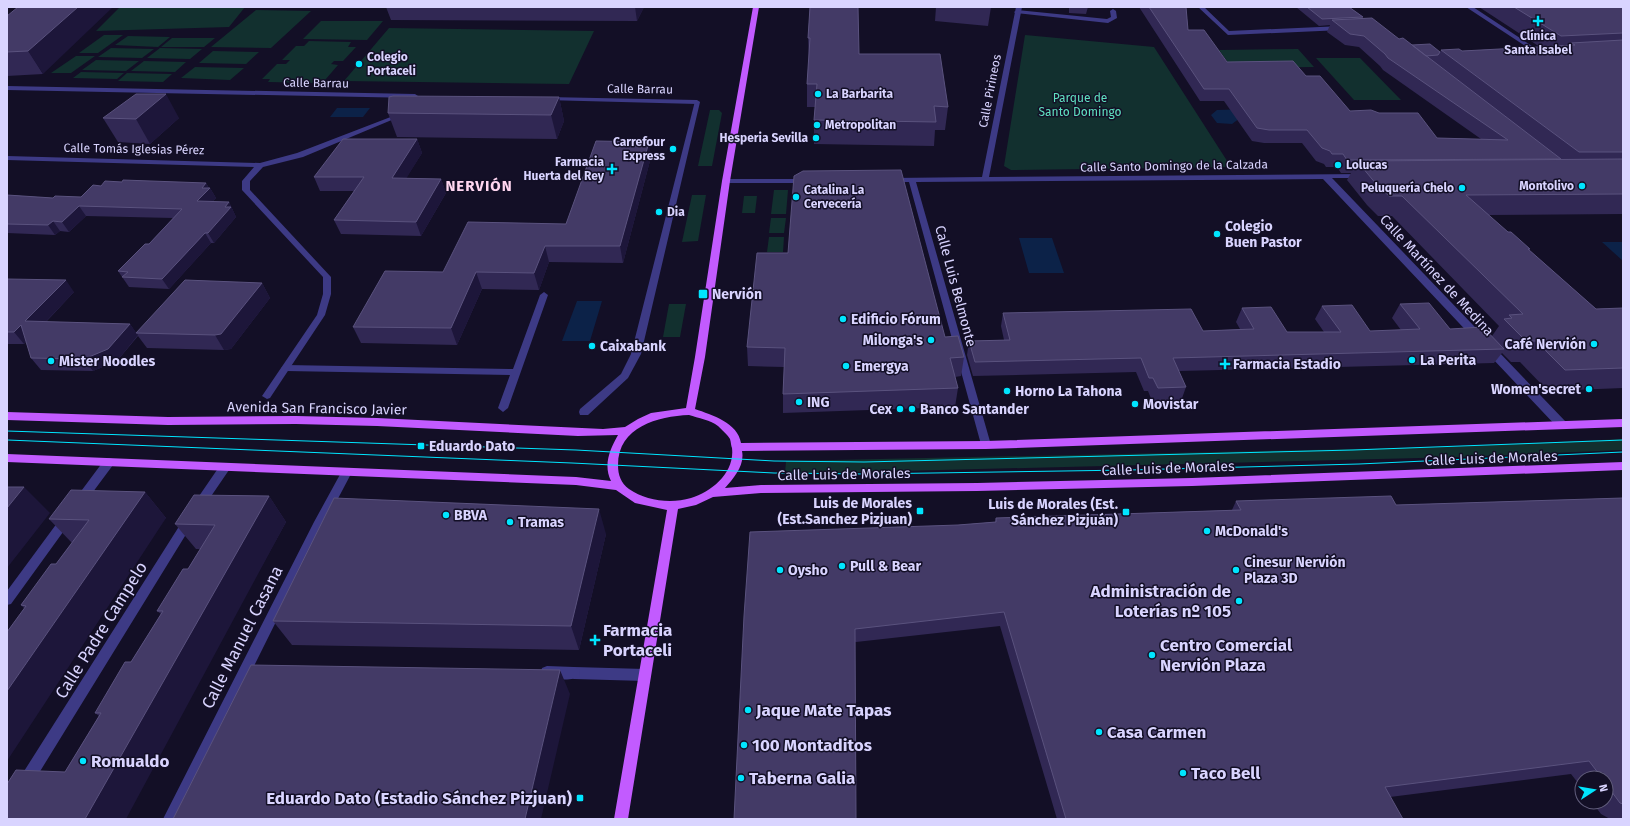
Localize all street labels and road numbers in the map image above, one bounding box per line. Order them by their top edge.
street label: Calle Pirineos [976,53,1004,129]
street label: Calle Barrau [283,75,349,91]
street label: Calle Barrau [607,81,673,97]
street label: Calle Tomás Iglesias Pérez [63,141,205,157]
street label: Calle Santo Domingo de la Calzada [1080,157,1268,175]
street label: Calle Martínez de Medina [1376,211,1497,339]
street label: Calle Luis Belmonte [931,224,980,349]
street label: Avenida San Francisco Javier [227,398,408,419]
street label: Calle Luis de Morales [1424,448,1558,469]
street label: Calle Luis de Morales [1101,458,1235,479]
street label: Calle Luis de Morales [777,465,911,484]
street label: Calle Padre Campelo [51,558,152,703]
street label: Calle Manuel Casana [197,562,288,712]

